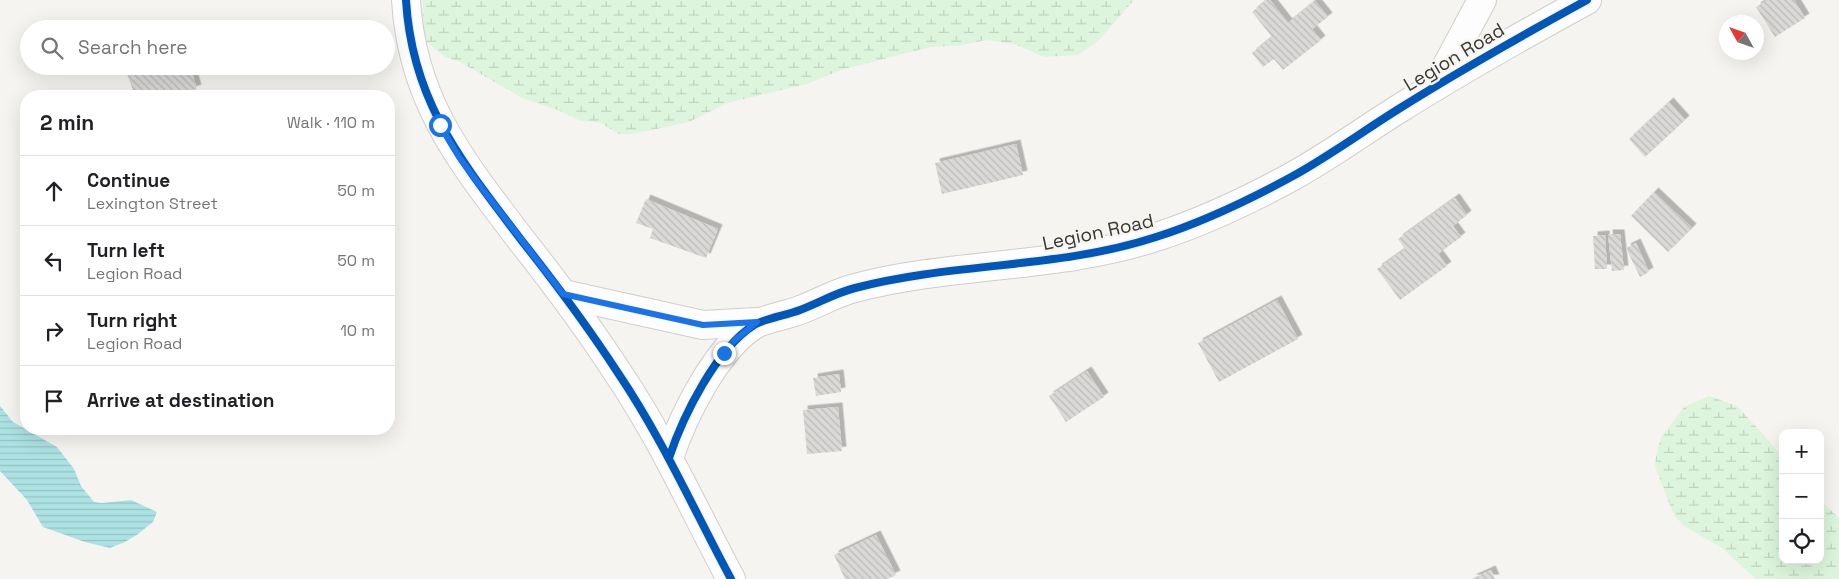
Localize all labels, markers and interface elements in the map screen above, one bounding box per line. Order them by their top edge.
north arrow [1719,15,1764,60]
street label: Legion Road [1399,17,1509,97]
search box [20,20,395,75]
icon: search [38,34,66,62]
text: Search here [78,35,188,60]
text: 2 min [40,109,94,136]
text: Walk · 110 m [287,112,375,133]
route start [429,114,452,137]
text: Continue [87,168,170,193]
icon: ahead [40,177,68,205]
text: 50 m [337,180,375,201]
text: Lexington Street [87,193,218,214]
street label: Legion Road [1040,208,1156,256]
text: Turn left [87,238,165,263]
icon: left [40,247,68,275]
text: 50 m [337,250,375,271]
text: Legion Road [87,263,182,284]
text: Turn right [87,308,177,333]
icon: right [40,317,68,345]
text: 10 m [340,320,375,341]
text: Legion Road [87,333,182,354]
route end [713,342,736,365]
icon: arrive [40,387,68,415]
text: Arrive at destination [87,388,275,413]
map controls [1779,429,1824,564]
button: + [1779,429,1824,474]
button: − [1779,474,1824,519]
button: locate [1779,519,1824,564]

